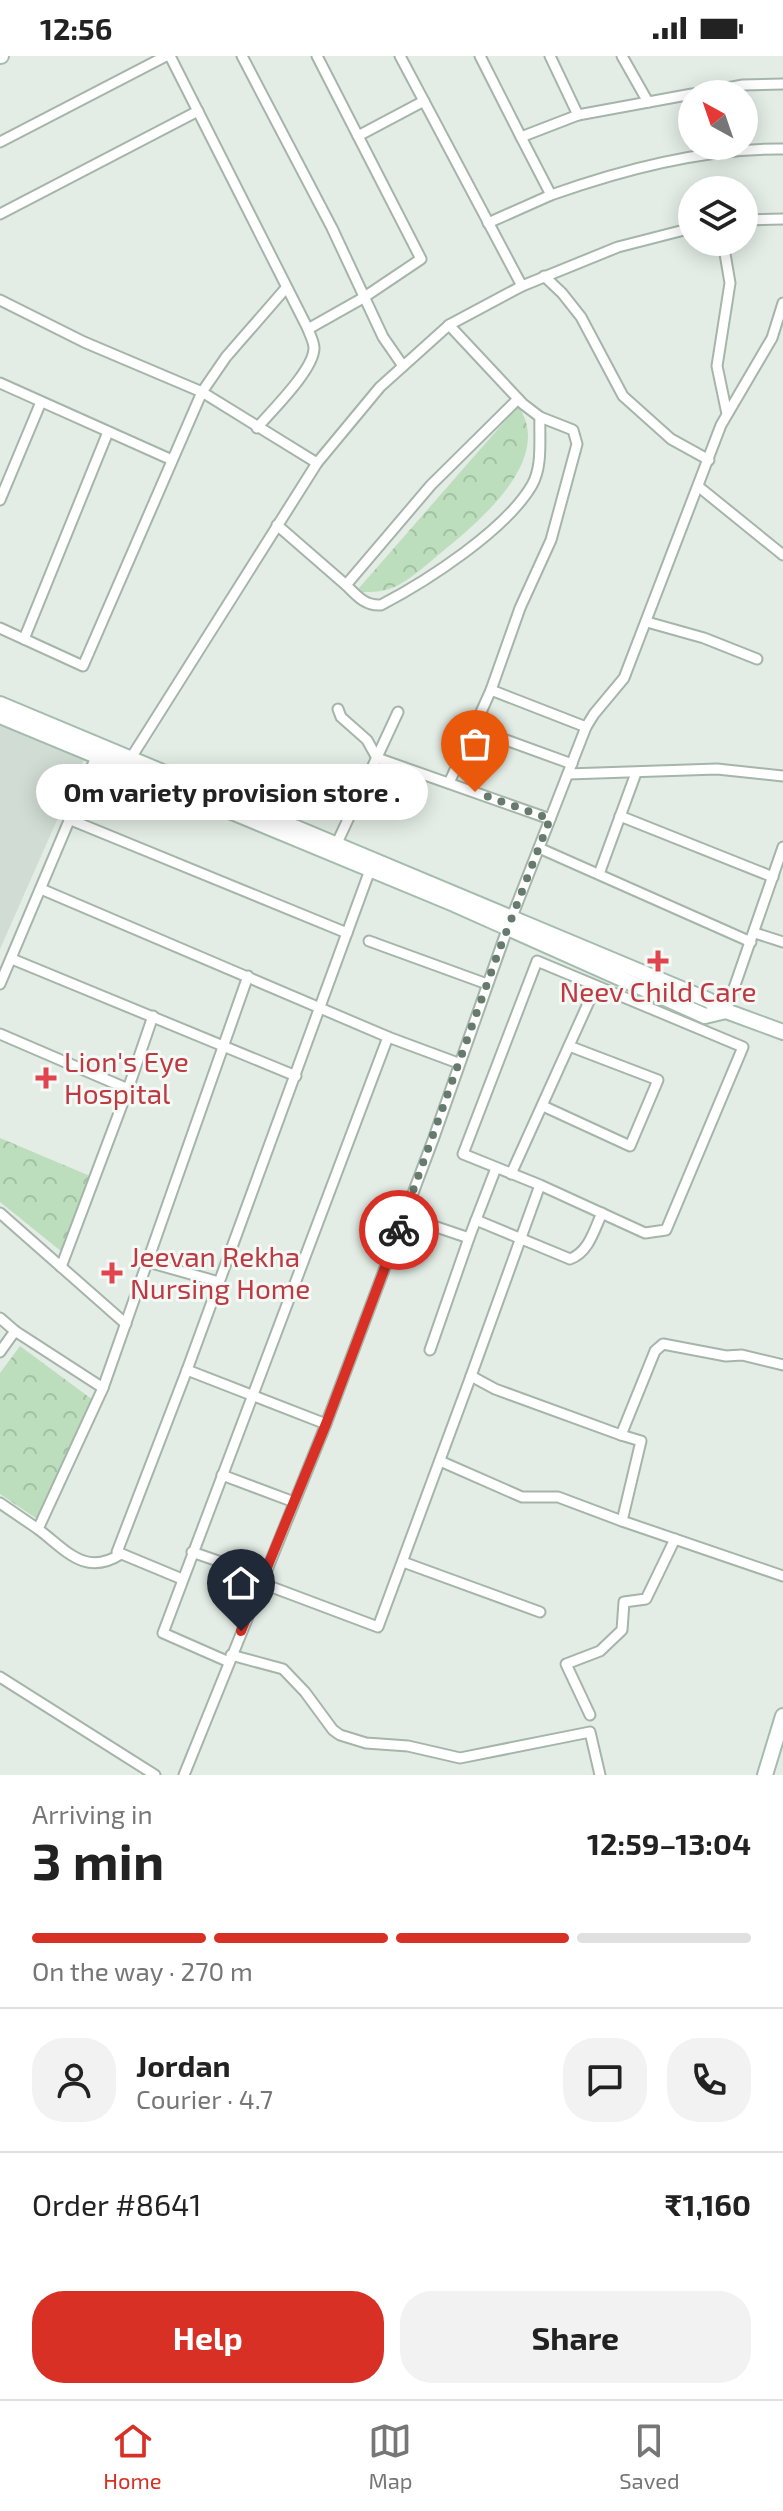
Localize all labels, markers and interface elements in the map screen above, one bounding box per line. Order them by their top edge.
text: 12:56 [40,10,112,46]
north arrow [678,80,758,160]
map controls [678,80,758,256]
button: layers [678,176,758,256]
pin [441,710,509,792]
icon: bag [453,722,497,766]
callout: Om variety provision store . [35,764,427,820]
text: Om variety provision store . [64,776,400,807]
marker: Neev Child Care [647,950,669,972]
place label: Neev Child Care [559,974,757,1008]
place label: Lion's Eye Hospital [64,1044,189,1110]
marker: Lion's Eye Hospital [35,1067,57,1089]
courier [359,1190,439,1270]
icon: bike [377,1208,421,1252]
place label: Jeevan Rekha Nursing Home [130,1239,310,1305]
marker: Jeevan Rekha Nursing Home [101,1262,123,1284]
pin [207,1549,275,1631]
icon: home [219,1561,263,1605]
text: Arriving in [32,1798,153,1829]
text: 12:59–13:04 [587,1825,751,1861]
text: 3 min [32,1828,164,1890]
text: On the way · 270 m [32,1955,253,1986]
button: person [32,2038,116,2122]
button: chat [563,2038,647,2122]
button: phone [667,2038,751,2122]
text: Jordan [136,2047,231,2083]
text: Courier · 4.7 [136,2083,273,2114]
text: Order #8641 [32,2186,201,2222]
text: ₹1,160 [665,2186,751,2222]
button: Help [32,2291,384,2383]
button: Share [400,2291,751,2383]
tab: Home [103,2419,162,2493]
tab: Map [368,2419,413,2493]
tab: Saved [619,2419,680,2493]

